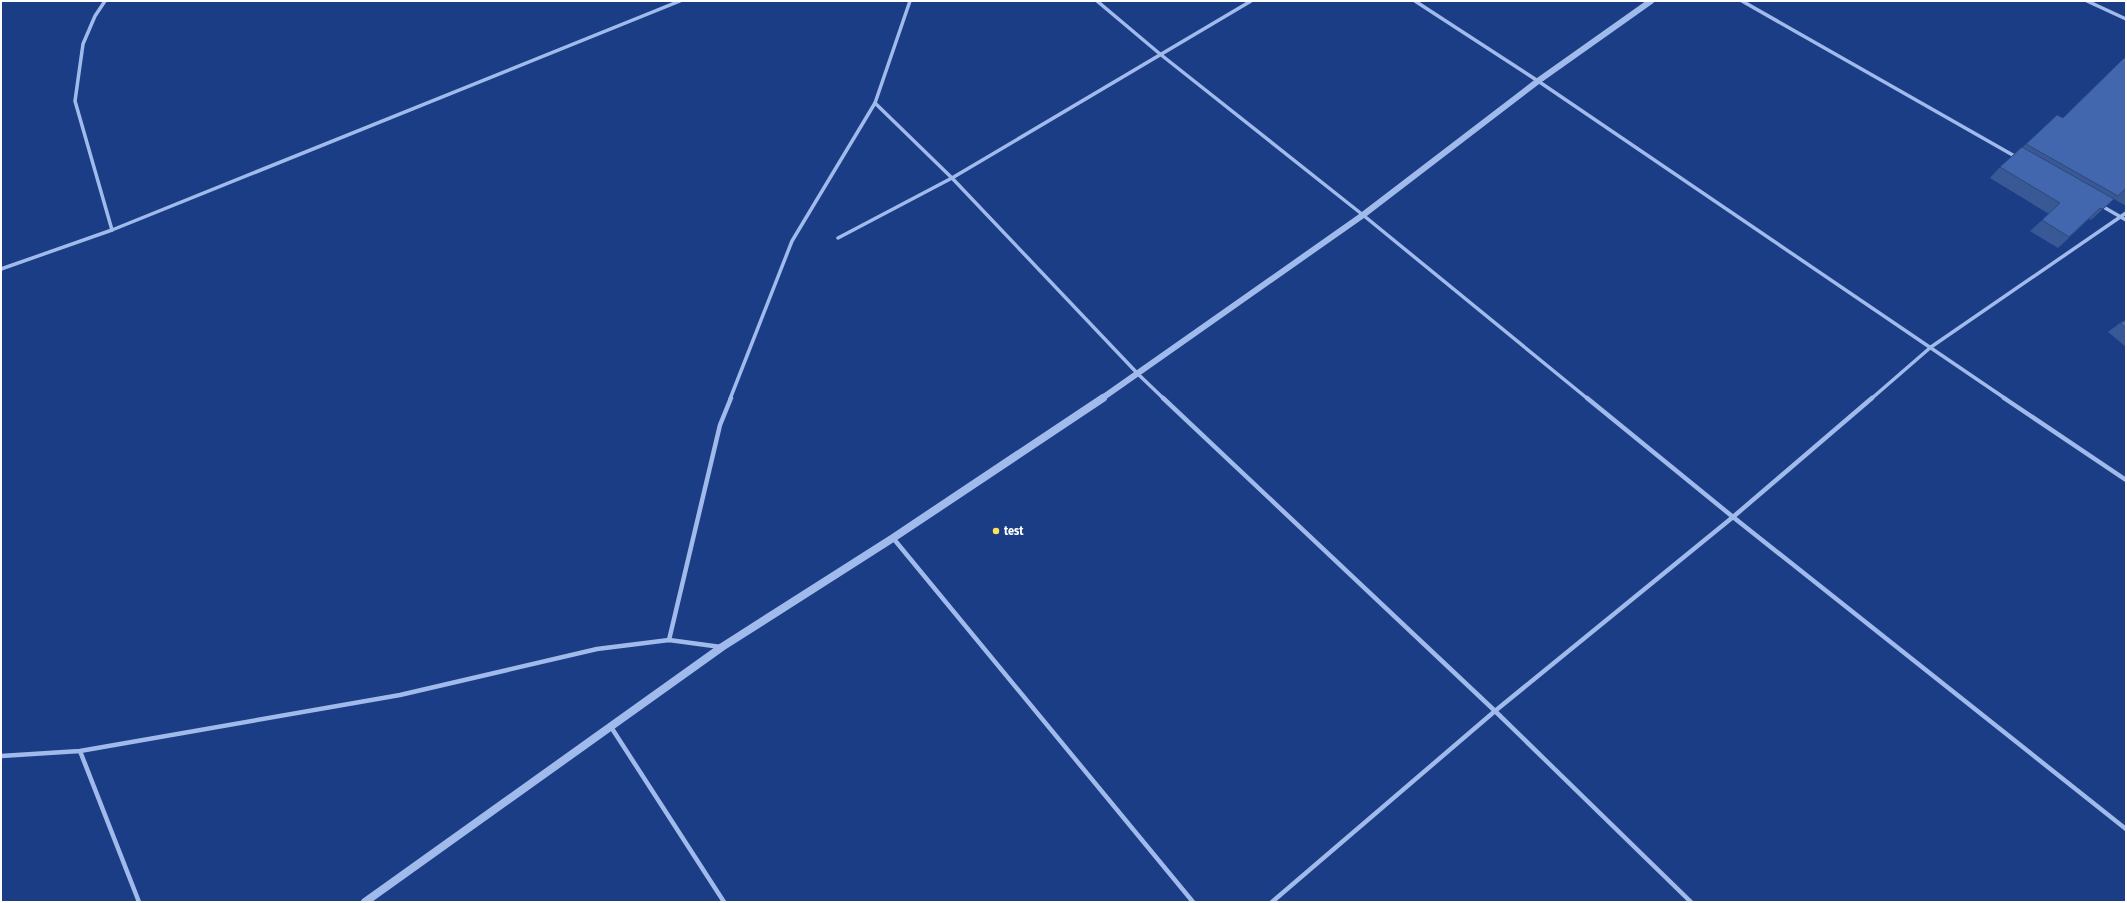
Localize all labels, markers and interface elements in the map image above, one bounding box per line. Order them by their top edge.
place label: test [1004,524,1024,538]
marker: test [991,526,1001,536]

